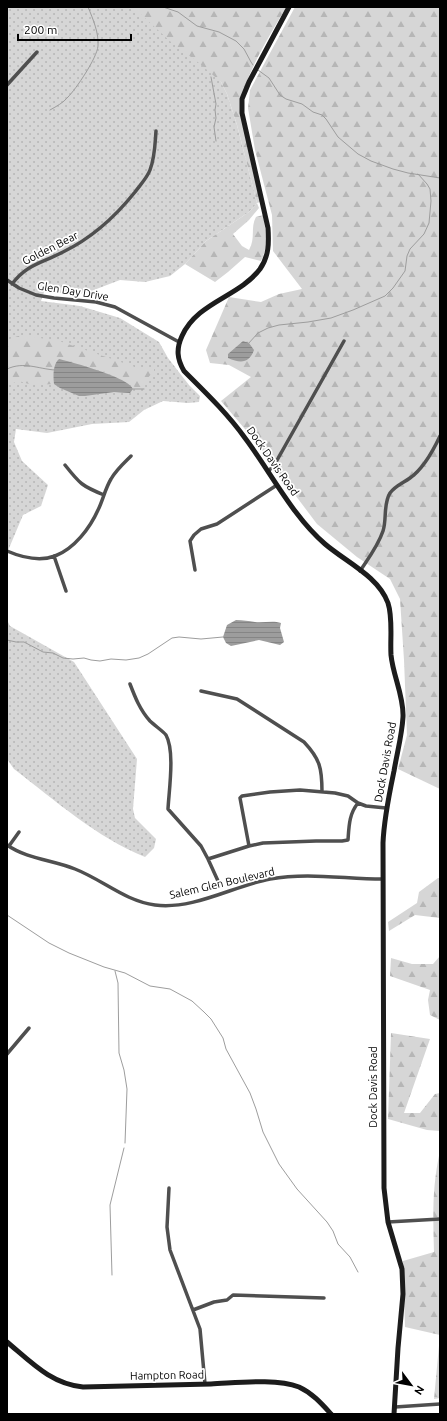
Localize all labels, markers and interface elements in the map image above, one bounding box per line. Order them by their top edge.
scale bar [18,16,131,42]
text: 200 m [24,23,57,36]
street label: Golden Bear [20,228,81,267]
street label: Glen Day Drive [36,279,110,303]
street label: Dock Davis Road [245,424,301,498]
street label: Dock Davis Road [372,721,398,803]
street label: Salem Glen Boulevard [168,865,276,901]
street label: Dock Davis Road [367,1046,379,1128]
north arrow [391,1365,431,1405]
street label: Hampton Road [130,1368,204,1382]
text: N [412,1384,427,1397]

